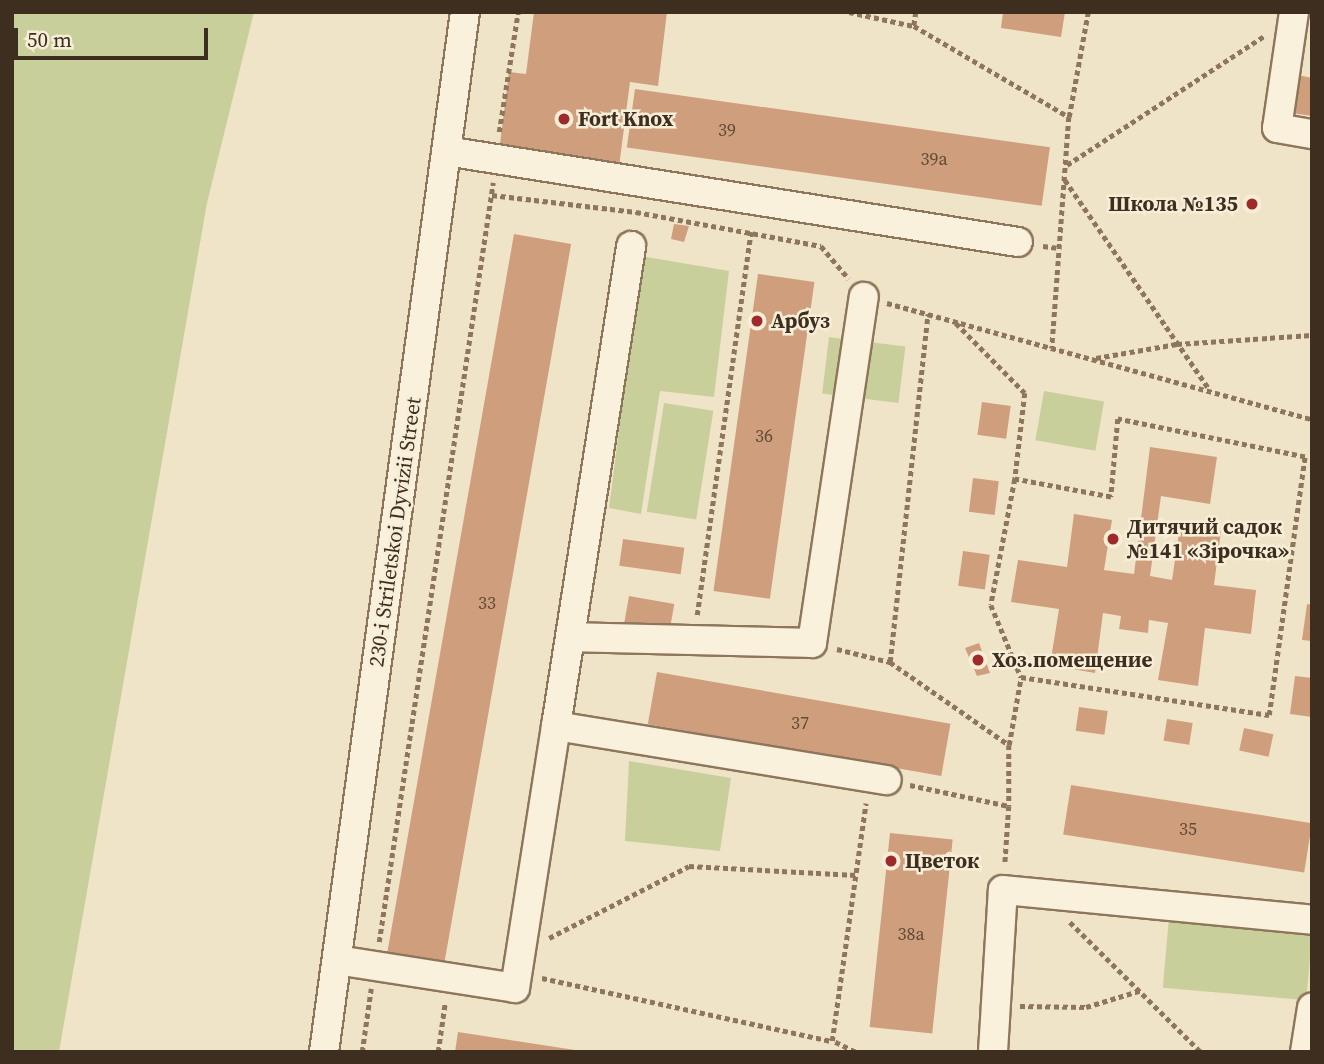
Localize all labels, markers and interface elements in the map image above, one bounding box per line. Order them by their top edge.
scale bar [18,14,212,58]
text: 50 m [27,25,72,54]
place label: Fort Knox [578,106,673,132]
marker: Fort Knox [556,111,572,127]
house number: 39 [718,119,736,141]
house number: 39а [920,148,948,170]
place label: Школа №135 [1108,191,1238,217]
marker: Школа №135 [1244,196,1260,212]
place label: Арбуз [771,308,830,334]
marker: Арбуз [749,313,765,329]
street label: 230-i Striletskoi Dyvizii Street [364,395,426,669]
house number: 36 [755,425,773,447]
place label: Дитячий садок №141 «Зiрочка» [1127,514,1289,564]
marker: Дитячий садок №141 «Зiрочка» [1105,531,1121,547]
house number: 33 [478,592,496,614]
place label: Хоз.помещение [992,647,1152,673]
marker: Хоз.помещение [970,652,986,668]
house number: 37 [791,712,809,734]
house number: 35 [1179,818,1197,840]
place label: Цветок [905,848,979,874]
marker: Цветок [883,853,899,869]
house number: 38а [897,923,925,945]

